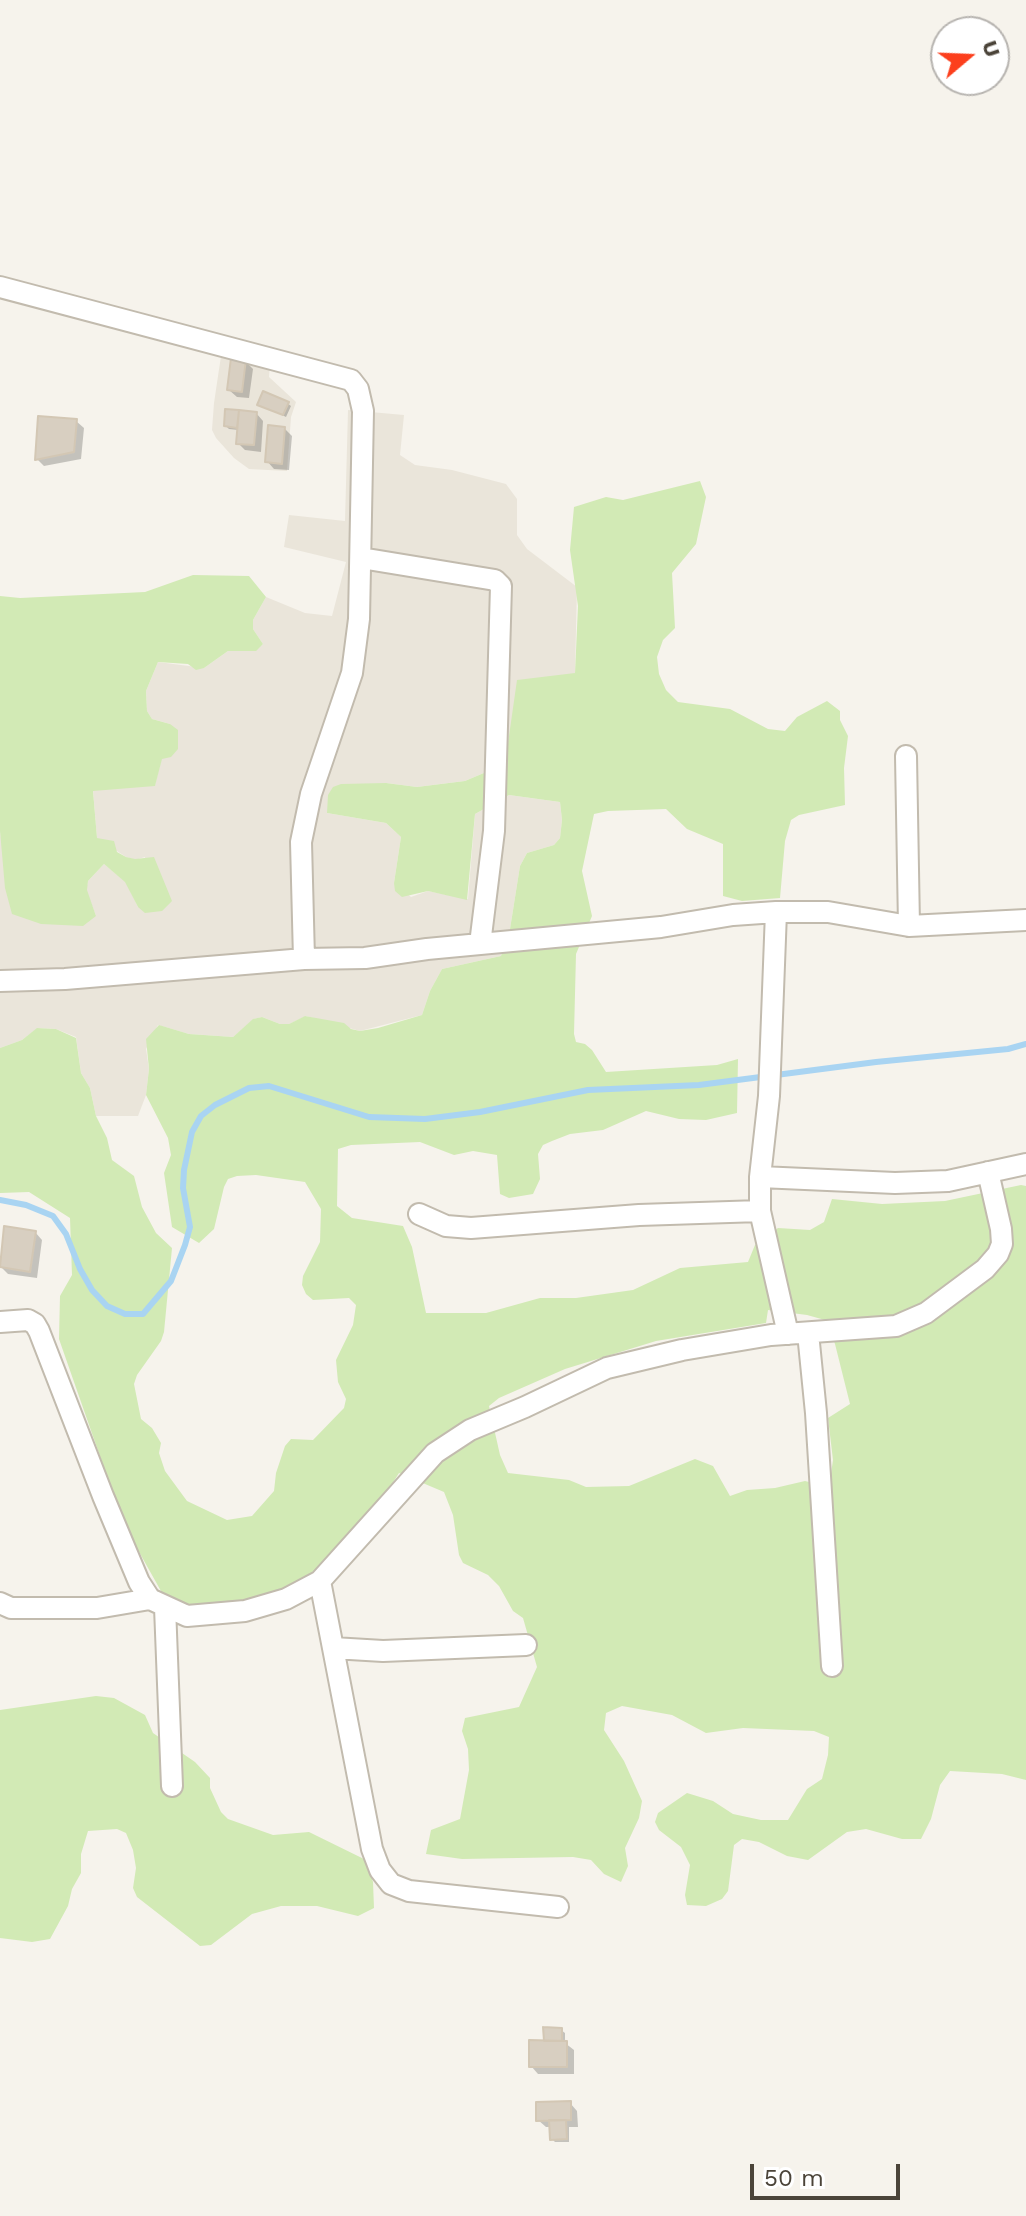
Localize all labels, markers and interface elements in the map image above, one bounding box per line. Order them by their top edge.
north arrow [930,16,1010,96]
text: U [977,37,1006,60]
scale bar [754,2148,904,2198]
text: 50 m [764,2164,824,2192]

